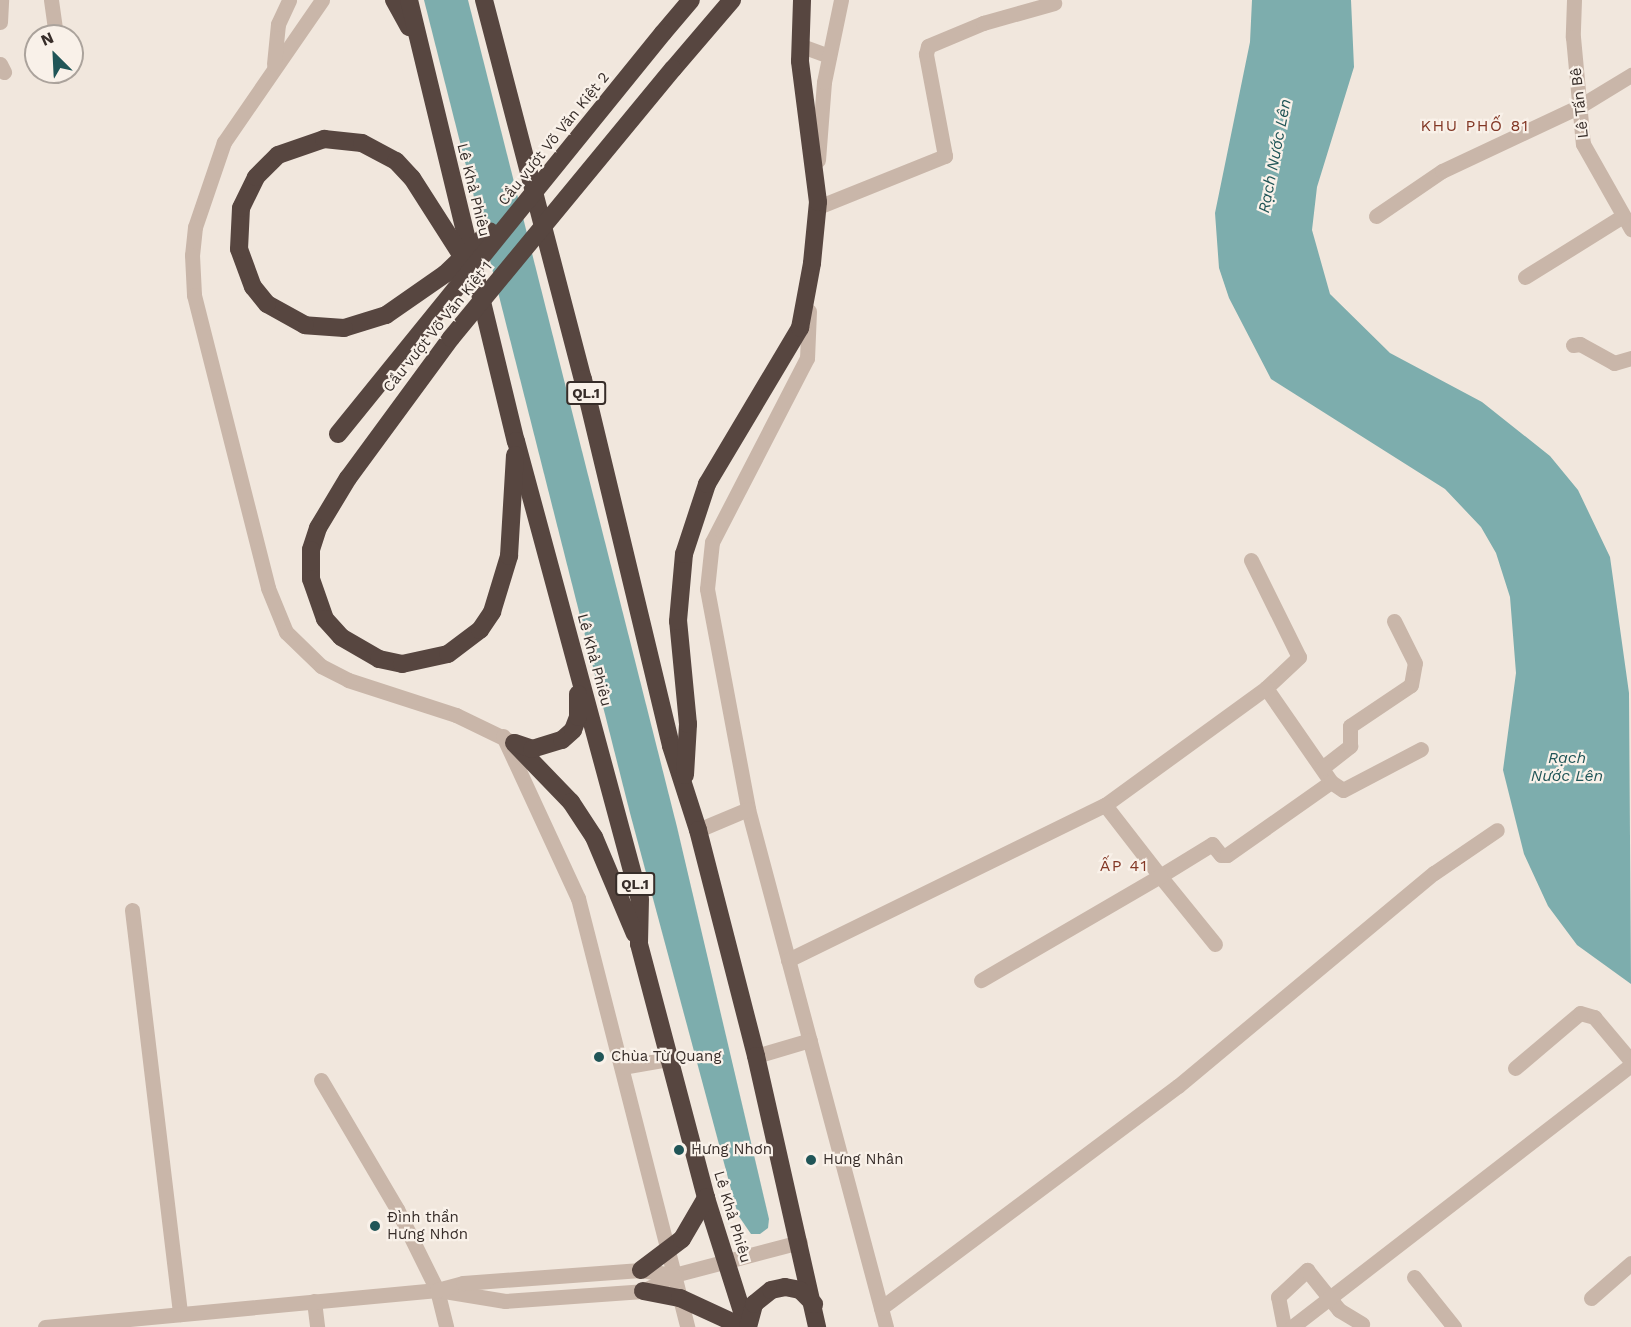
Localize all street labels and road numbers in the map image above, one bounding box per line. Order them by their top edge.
street label: Lê Tấn Bê [1567,67,1593,139]
street label: Cầu vượt Võ Văn Kiệt 2 [494,68,614,210]
street label: Lê Khả Phiêu [453,141,493,239]
street label: Cầu vượt Võ Văn Kiệt 1 [379,257,497,397]
road number: QL.1 [565,382,607,404]
street label: Lê Khả Phiêu [573,612,615,708]
road number: QL.1 [614,873,656,895]
street label: Lê Khả Phiêu [709,1169,755,1265]

